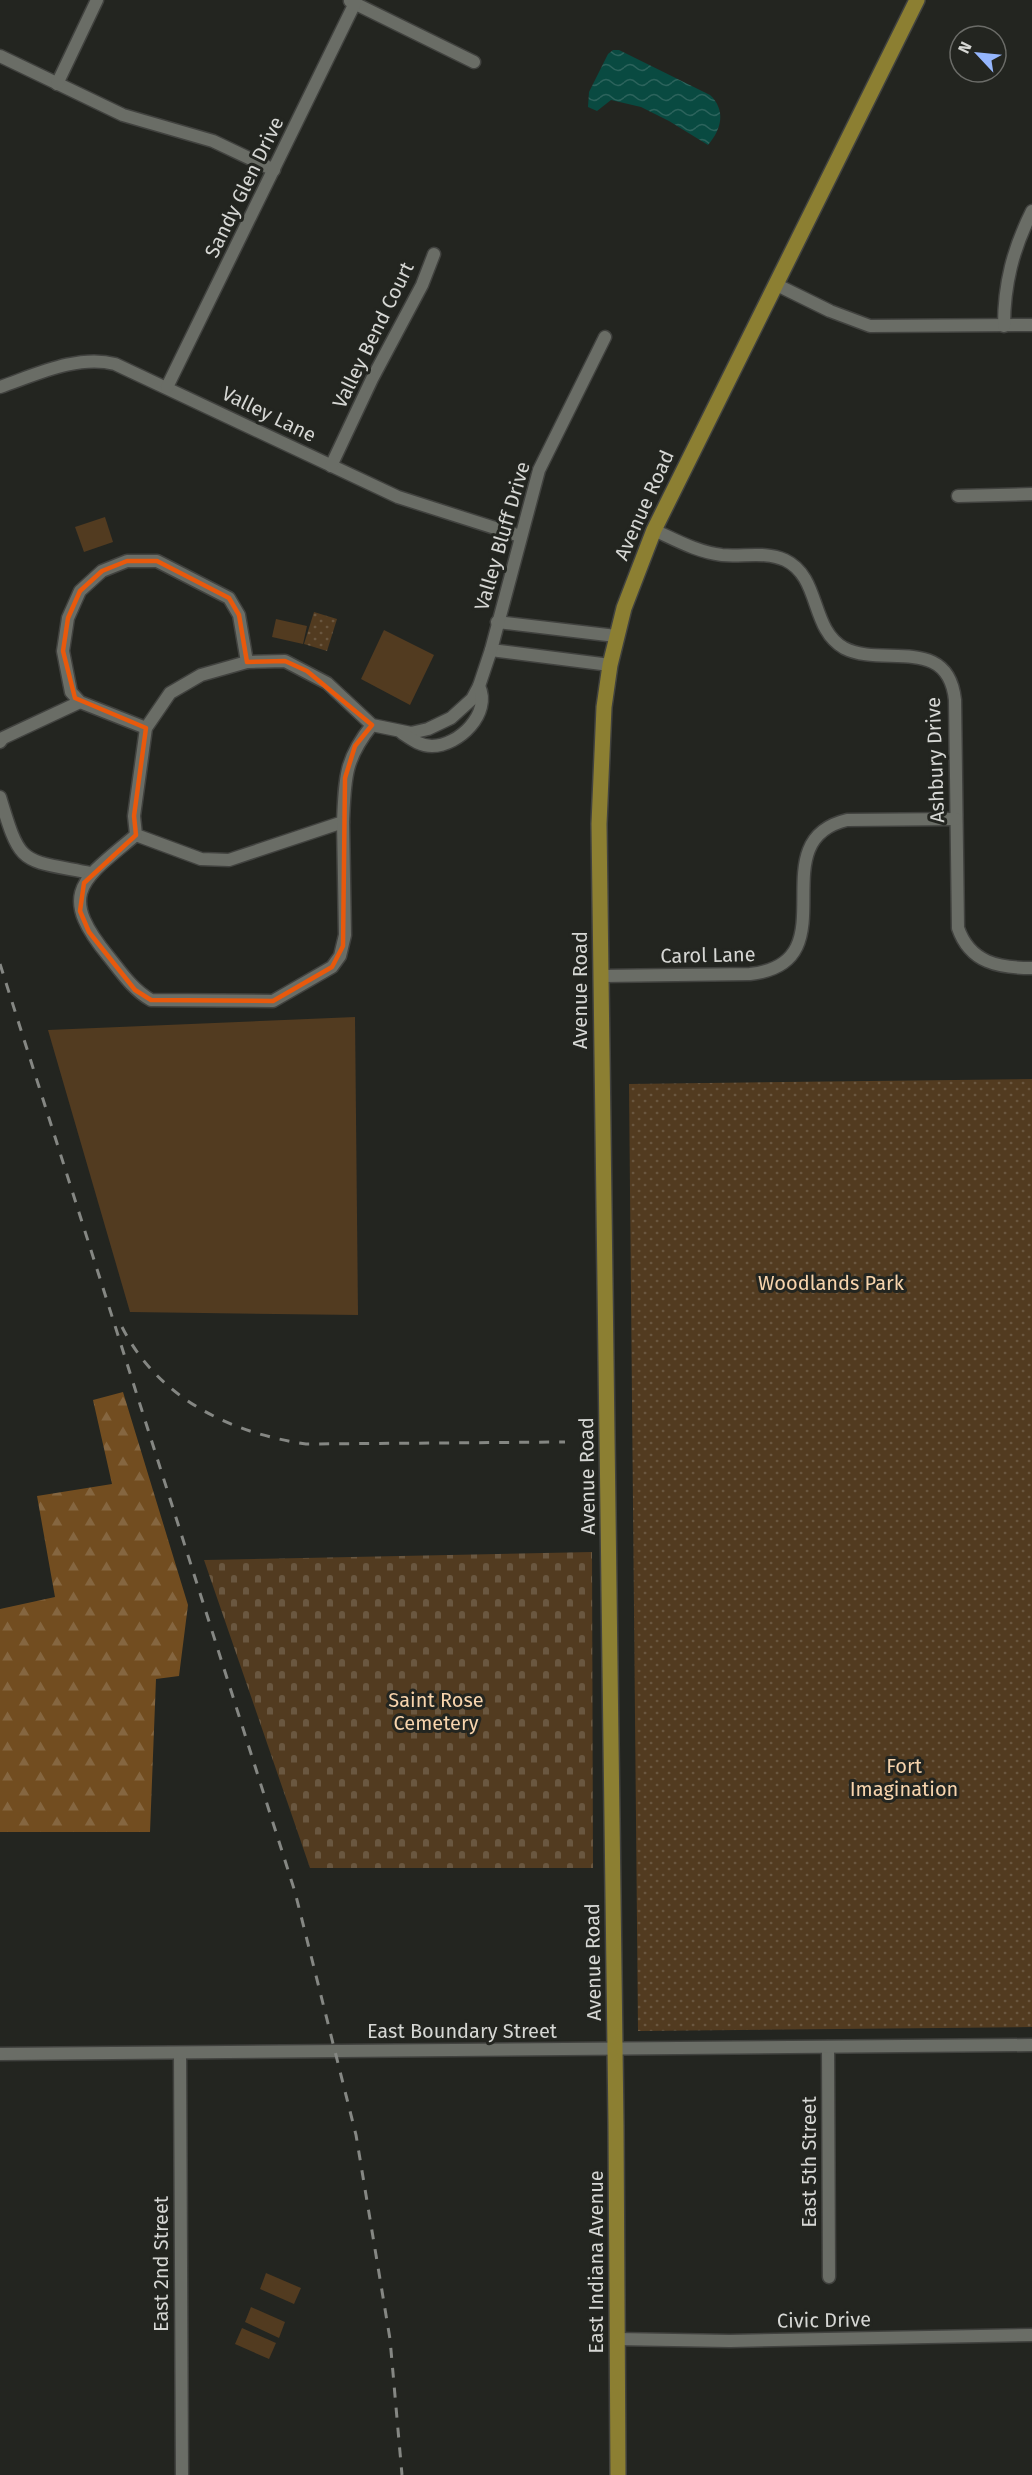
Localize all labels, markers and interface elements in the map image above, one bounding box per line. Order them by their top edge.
north arrow [948,24,1008,84]
text: N [954,39,976,57]
street label: Sandy Glen Drive [200,113,288,261]
street label: Valley Bend Court [327,257,419,412]
street label: Valley Lane [218,381,320,447]
street label: Avenue Road [609,446,679,564]
street label: Valley Bluff Drive [469,459,535,613]
street label: Ashbury Drive [921,697,949,823]
street label: Avenue Road [568,931,592,1049]
street label: Carol Lane [660,942,756,968]
park label: Woodlands Park [758,1271,905,1295]
street label: Avenue Road [574,1417,600,1535]
park label: Saint Rose Cemetery [388,1688,484,1735]
park label: Fort Imagination [850,1754,958,1801]
street label: Avenue Road [580,1903,606,2021]
street label: East Boundary Street [367,2019,558,2043]
street label: East 5th Street [797,2096,821,2228]
street label: East Indiana Avenue [584,2170,608,2354]
street label: East 2nd Street [149,2195,173,2332]
street label: Civic Drive [777,2307,871,2333]

